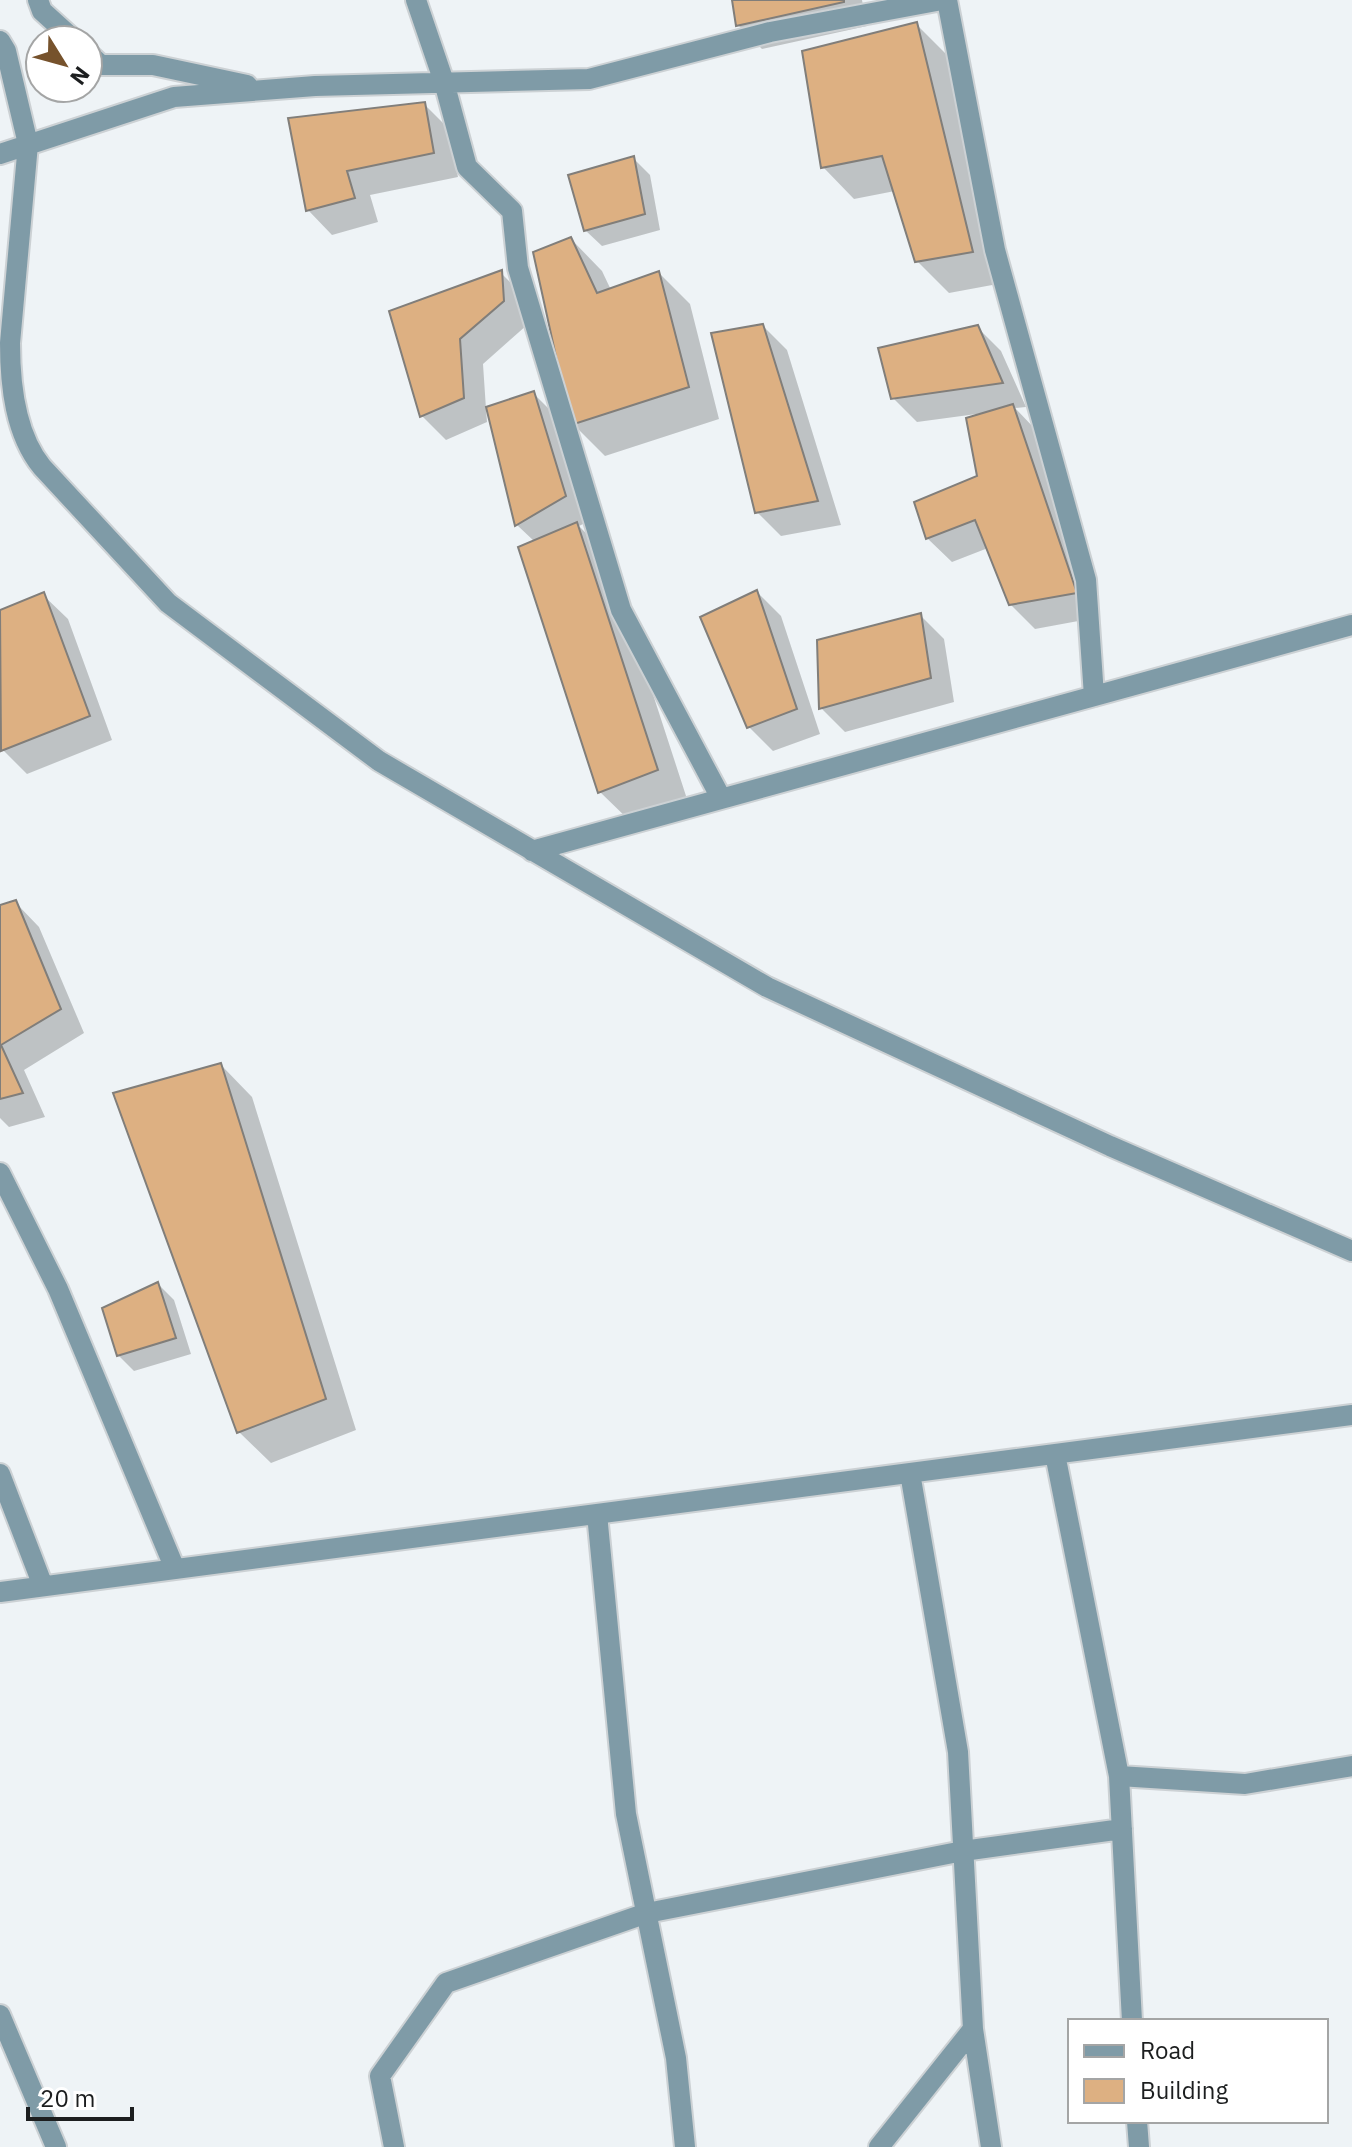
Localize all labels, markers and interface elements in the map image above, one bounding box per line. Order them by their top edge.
north arrow [24,24,104,104]
text: N [64,61,97,91]
legend [1068,2019,1328,2123]
text: Road [1140,2034,1195,2066]
scale bar [28,2071,132,2121]
text: Building [1140,2074,1228,2106]
text: 20 m [40,2082,95,2114]

